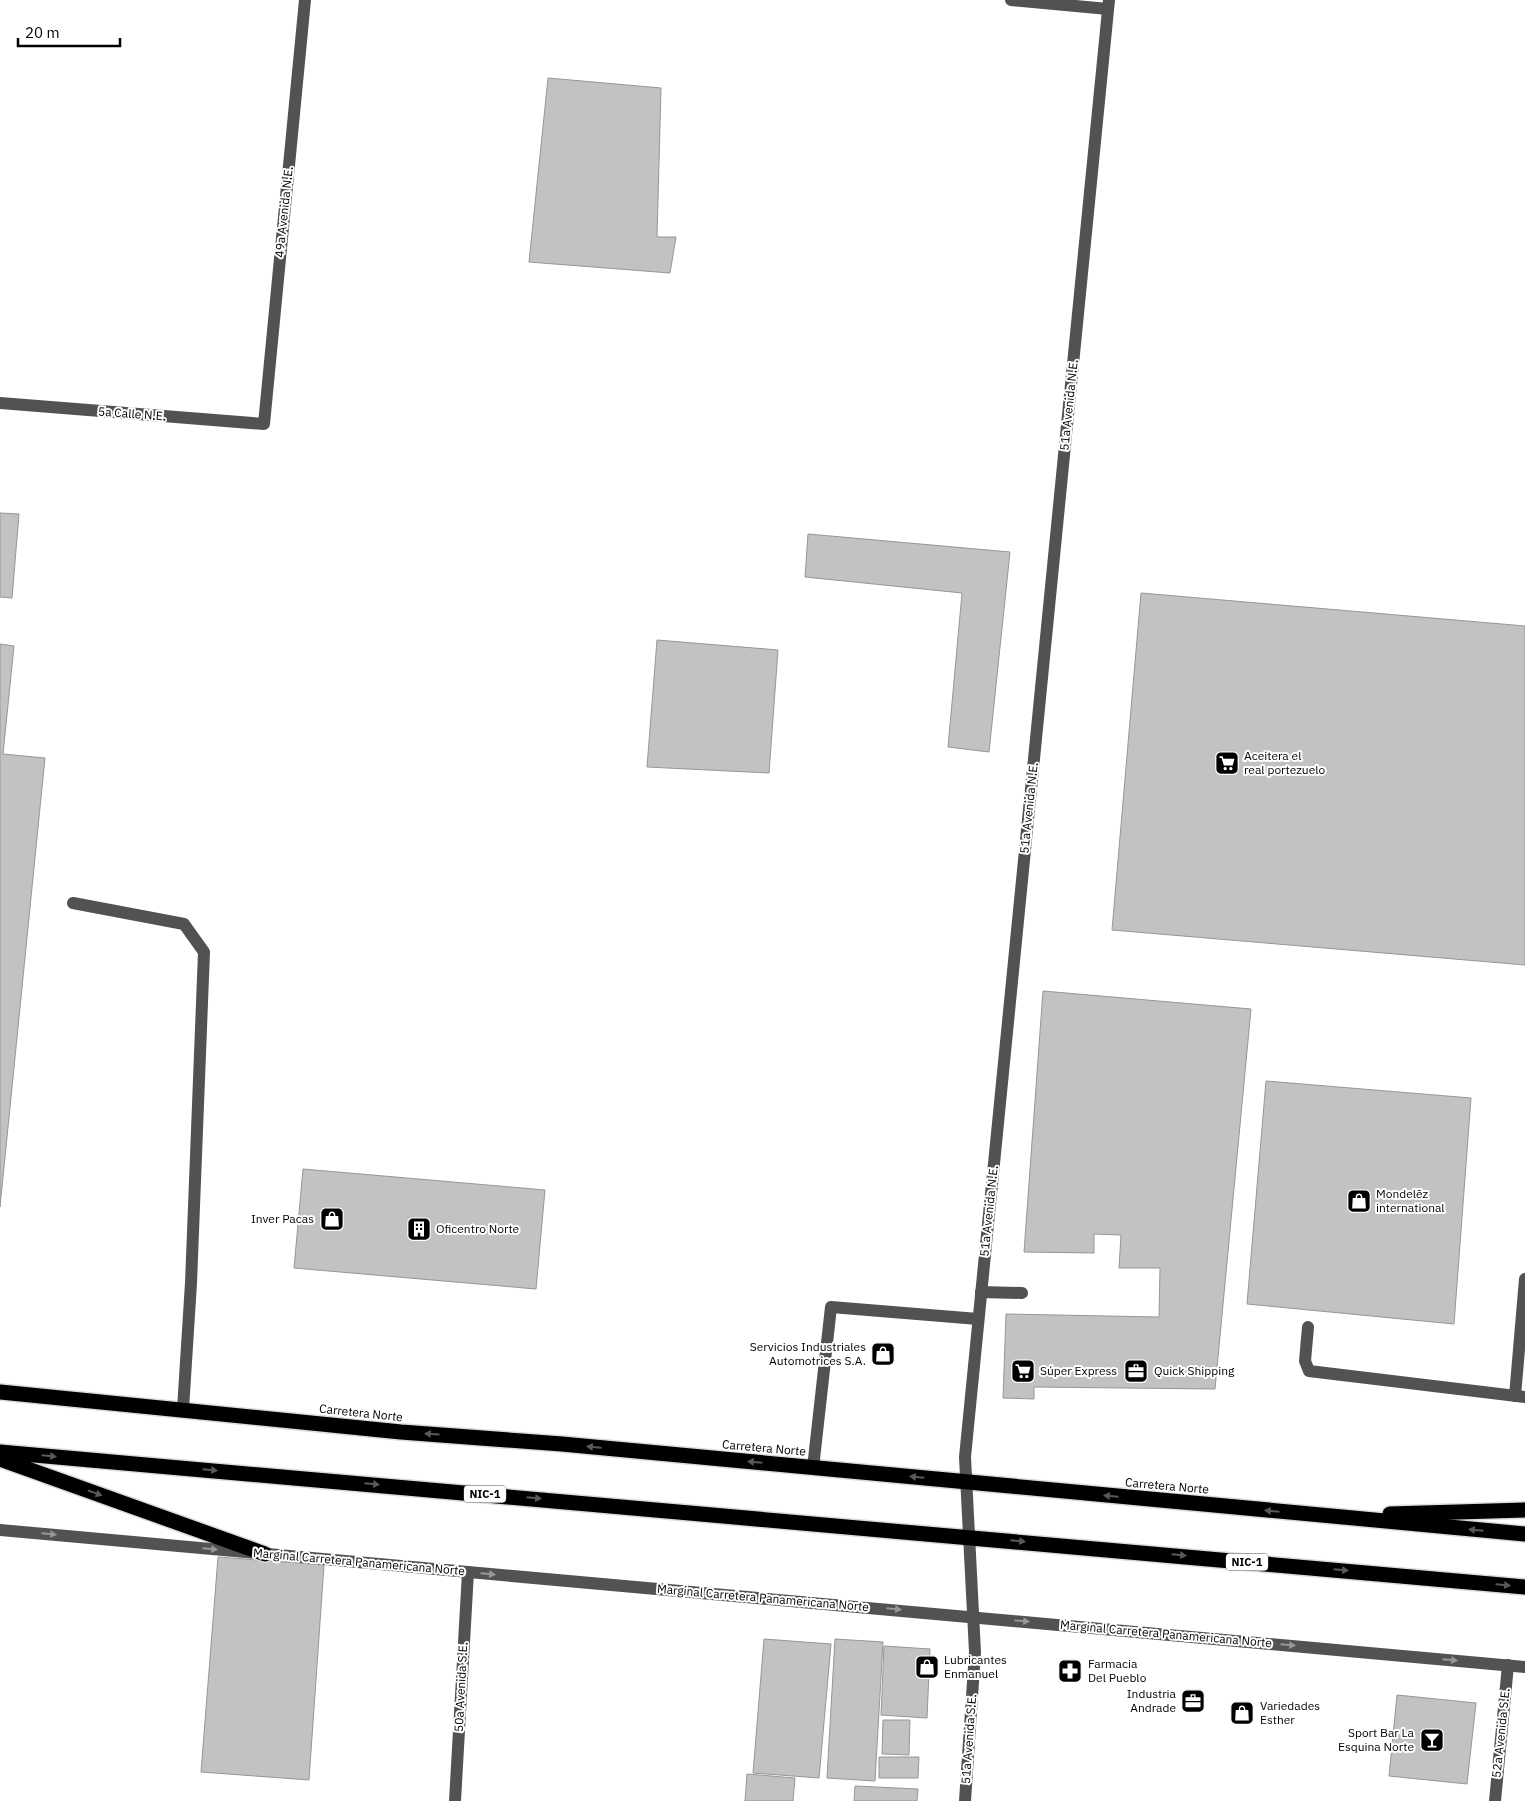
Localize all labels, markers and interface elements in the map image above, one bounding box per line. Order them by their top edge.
scale bar [18,15,120,47]
text: 20 m [25,23,60,42]
street label: 49a Avenida N.E. [271,166,296,258]
street label: 51a Avenida N.E. [1056,359,1081,451]
street label: 5a Calle N.E. [97,404,167,423]
place label: Aceitera el real portezuelo [1244,748,1325,777]
supermarket icon: Aceitera el real portezuelo [1214,750,1240,776]
street label: 51a Avenida N.E. [1016,762,1041,854]
street label: 51a Avenida N.E. [976,1165,1001,1257]
place label: Mondelēz international [1376,1186,1445,1215]
shop icon: Mondelēz international [1346,1188,1372,1214]
shop icon: Inver Pacas [319,1206,345,1232]
place label: Inver Pacas [251,1211,314,1226]
building icon: Oficentro Norte [406,1216,432,1242]
place label: Oficentro Norte [436,1221,520,1236]
place label: Servicios Industriales Automotrices S.A. [750,1339,866,1368]
shop icon: Servicios Industriales Automotrices S.A. [870,1341,896,1367]
supermarket icon: Súper Express [1010,1358,1036,1384]
office icon: Quick Shipping [1123,1358,1149,1384]
place label: Súper Express [1040,1363,1117,1378]
place label: Quick Shipping [1154,1363,1235,1378]
street label: Carretera Norte [319,1401,404,1424]
one-way arrow [423,1430,439,1438]
street label: Carretera Norte [722,1436,807,1459]
one-way arrow [585,1443,601,1451]
one-way arrow [41,1452,57,1460]
one-way arrow [747,1458,763,1466]
one-way arrow [203,1466,219,1474]
one-way arrow [909,1473,925,1481]
street label: Carretera Norte [1125,1474,1210,1497]
one-way arrow [365,1480,381,1488]
road number: NIC-1 [464,1486,506,1502]
one-way arrow [88,1489,103,1497]
one-way arrow [1102,1492,1118,1500]
one-way arrow [527,1495,543,1503]
one-way arrow [1264,1507,1280,1515]
one-way arrow [1468,1526,1484,1534]
one-way arrow [41,1531,57,1539]
one-way arrow [1010,1537,1026,1545]
street label: Marginal Carretera Panamericana Norte [252,1545,466,1578]
one-way arrow [203,1546,219,1554]
one-way arrow [1172,1552,1188,1560]
road number: NIC-1 [1226,1554,1268,1570]
one-way arrow [1334,1566,1350,1574]
one-way arrow [480,1570,496,1578]
street label: Marginal Carretera Panamericana Norte [656,1581,870,1614]
one-way arrow [1495,1581,1511,1589]
one-way arrow [886,1606,902,1614]
one-way arrow [1014,1617,1030,1625]
street label: Marginal Carretera Panamericana Norte [1059,1617,1273,1650]
one-way arrow [1280,1641,1296,1649]
street label: 50a Avenida S.E. [451,1642,470,1732]
place label: Lubricantes Enmanuel [944,1652,1007,1681]
shop icon: Lubricantes Enmanuel [914,1654,940,1680]
place label: Farmacia Del Pueblo [1088,1656,1147,1685]
one-way arrow [1442,1656,1458,1664]
pharmacy icon: Farmacia Del Pueblo [1057,1658,1083,1684]
place label: Industria Andrade [1127,1686,1177,1715]
street label: 52a Avenida S.E. [1488,1687,1513,1778]
office icon: Industria Andrade [1180,1688,1206,1714]
street label: 51a Avenida S.E. [958,1694,979,1784]
place label: Variedades Esther [1260,1698,1320,1727]
shop icon: Variedades Esther [1229,1700,1255,1726]
place label: Sport Bar La Esquina Norte [1338,1725,1415,1754]
bar icon: Sport Bar La Esquina Norte [1419,1727,1445,1753]

